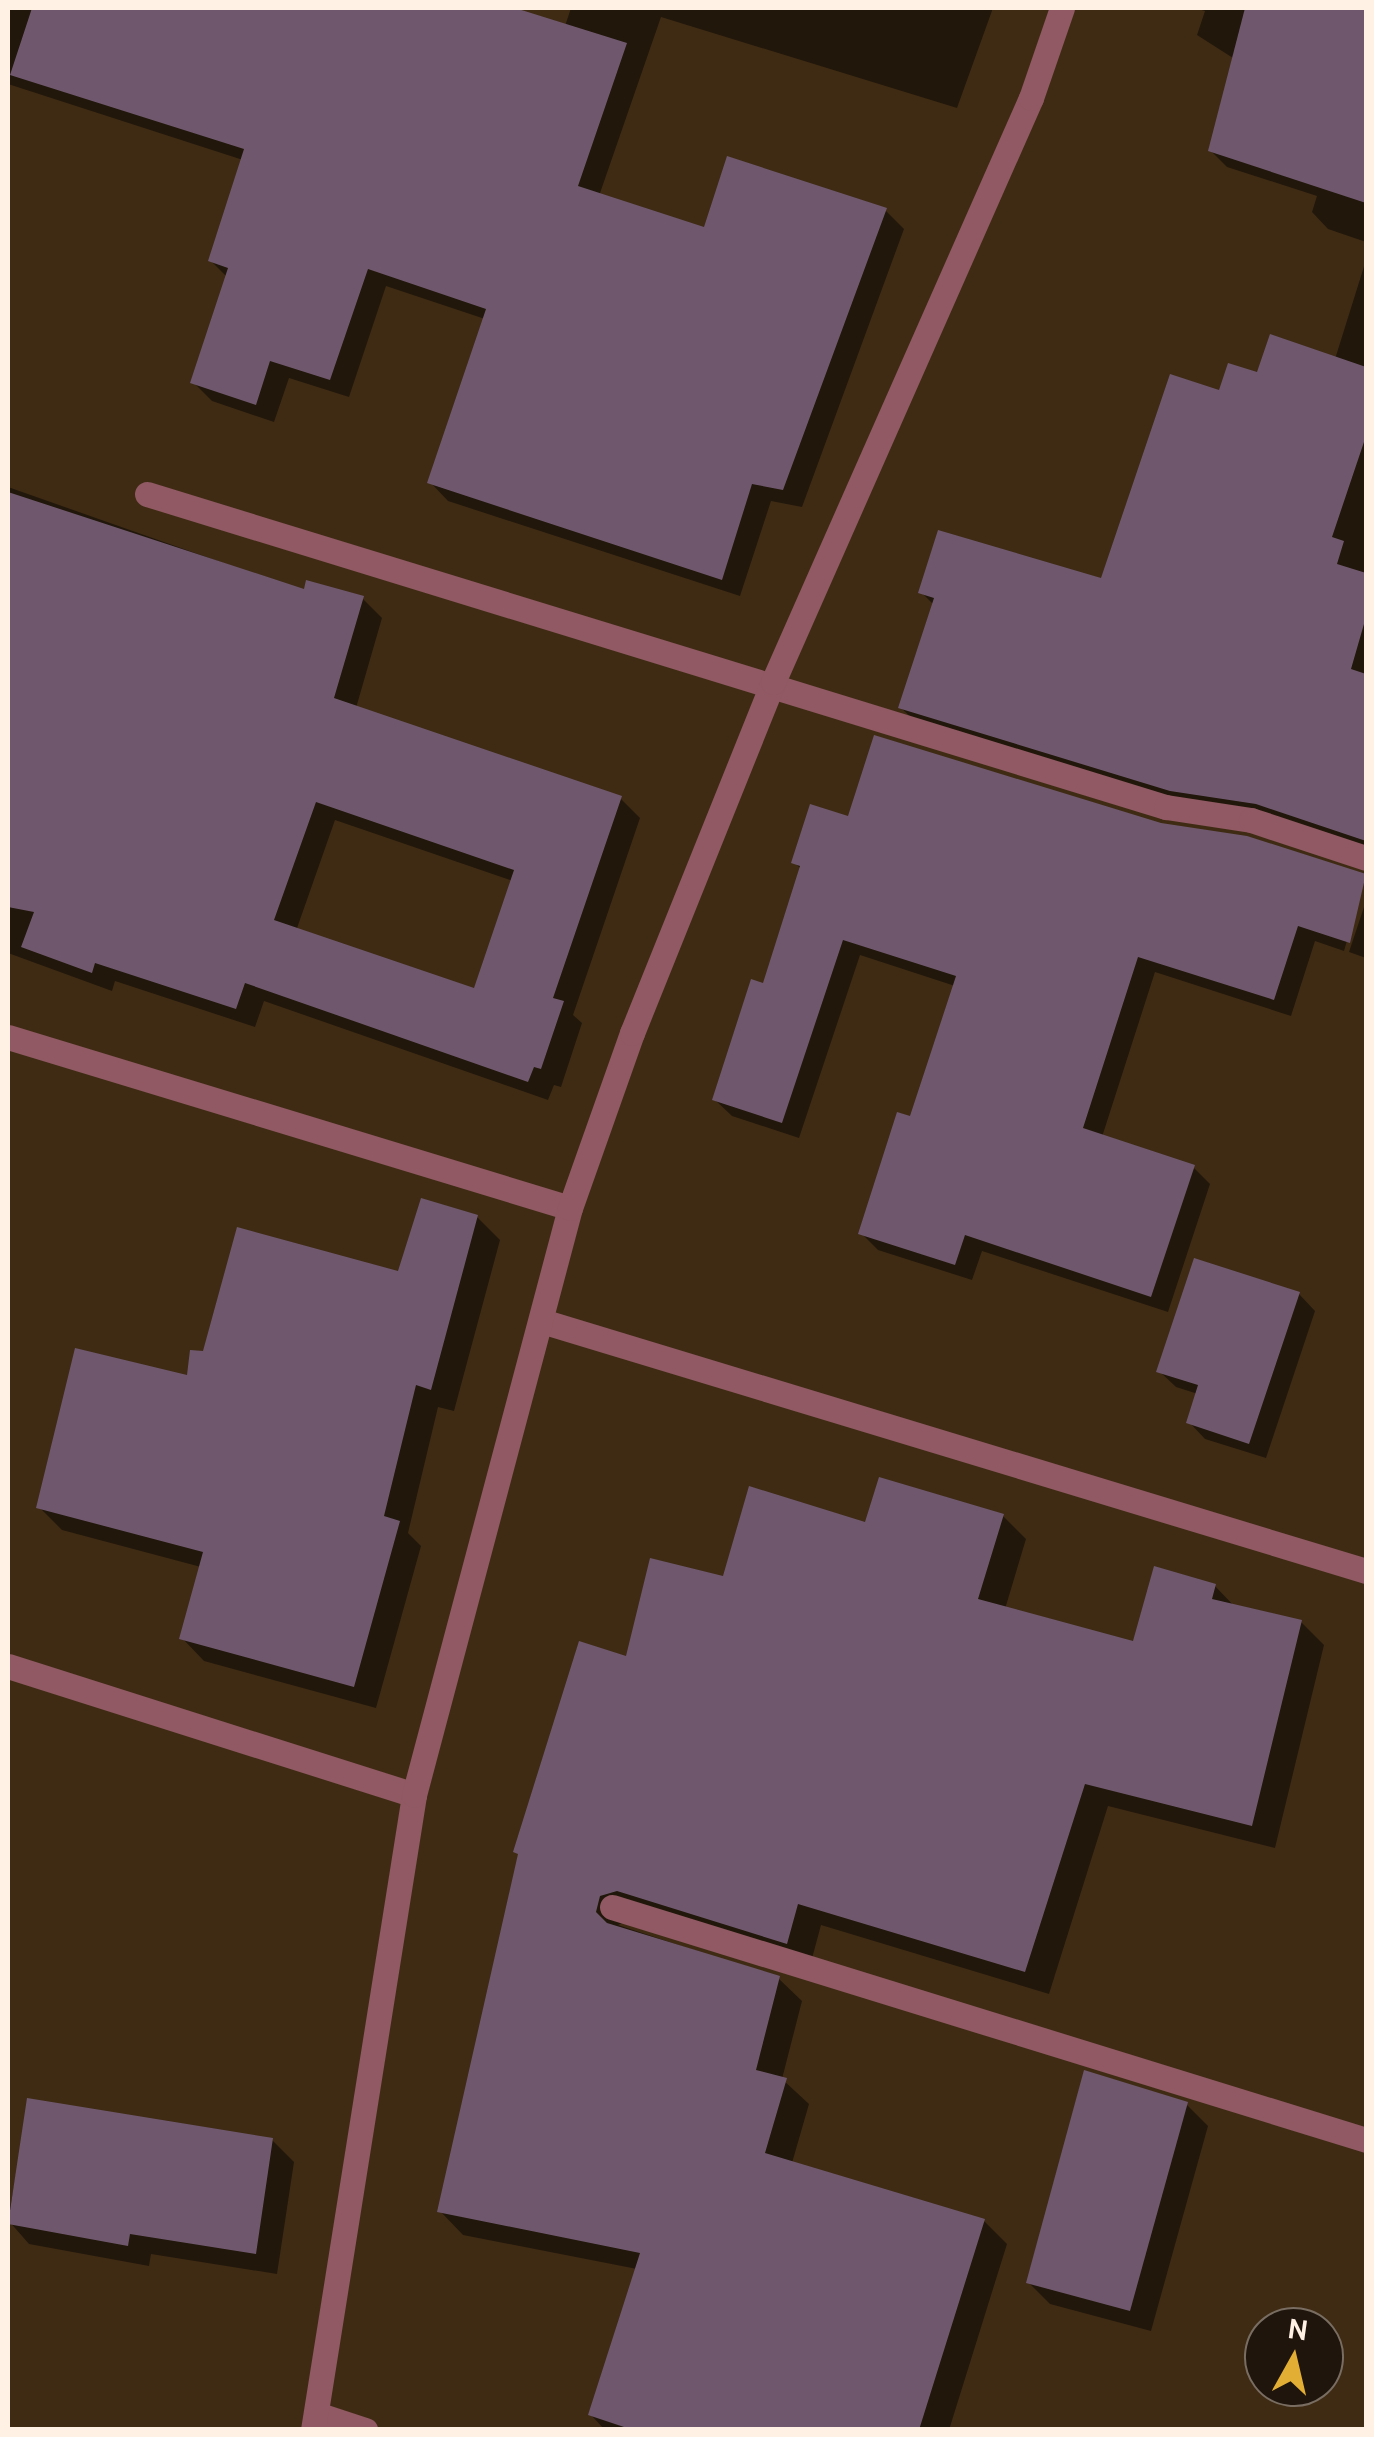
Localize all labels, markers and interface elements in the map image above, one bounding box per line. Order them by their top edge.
north arrow [1244,2307,1344,2407]
text: N [1286,2311,1310,2347]

